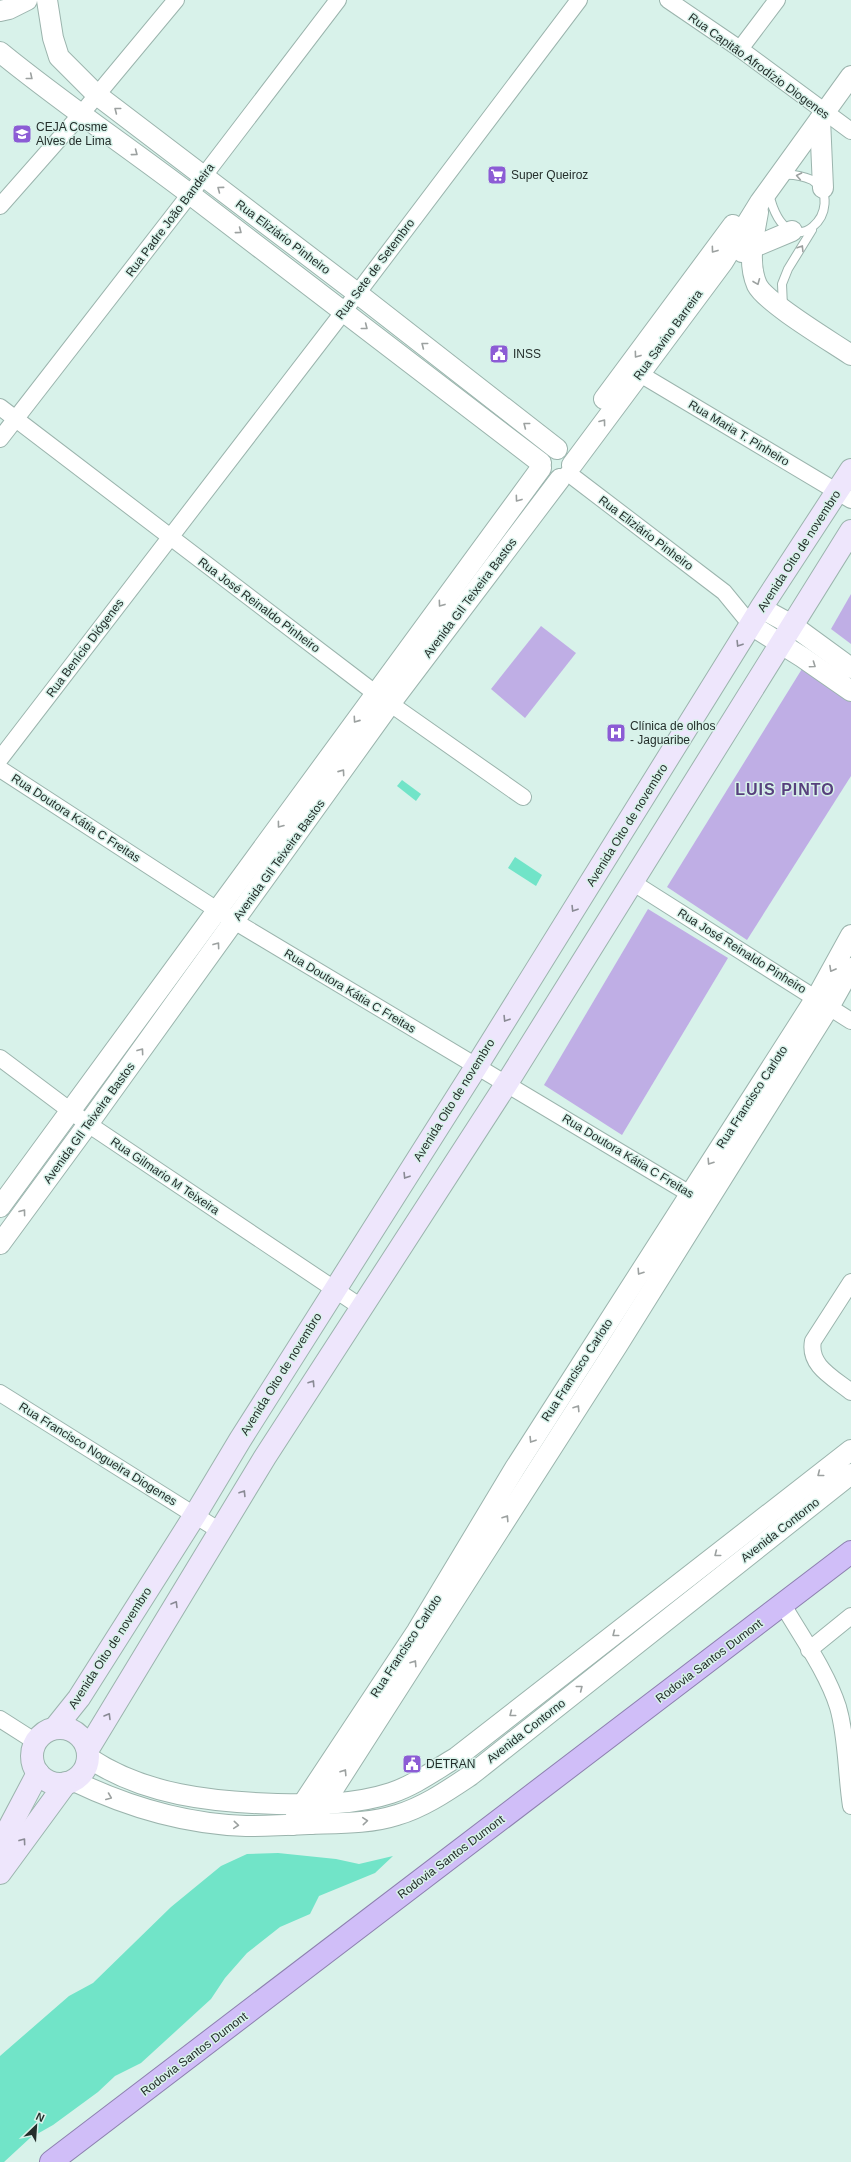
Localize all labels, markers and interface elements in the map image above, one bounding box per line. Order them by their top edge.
street label: Rua Capitão Afrodízio Diogenes [686,10,832,122]
one-way arrow [26,72,33,79]
one-way arrow [115,108,122,115]
place label: CEJA Cosme Alves de Lima [36,120,112,148]
school or university icon: CEJA Cosme Alves de Lima [11,123,33,145]
one-way arrow [131,148,138,155]
street label: Rua Padre João Bandeira [123,160,217,279]
supermarket icon: Super Queiroz [486,164,508,186]
place label: Super Queiroz [511,168,588,182]
one-way arrow [796,172,803,181]
one-way arrow [218,187,225,194]
street label: Rua Eliziário Pinheiro [233,197,333,277]
street label: Rua Sete de Setembro [333,216,418,322]
one-way arrow [235,227,242,234]
one-way arrow [711,245,718,252]
one-way arrow [796,245,803,252]
one-way arrow [752,278,760,285]
street label: Rua Savino Barreira [631,287,706,383]
one-way arrow [360,322,367,329]
one-way arrow [421,343,428,350]
public building icon: INSS [488,343,510,365]
place label: INSS [513,347,541,361]
one-way arrow [635,350,642,357]
street label: Rua Maria T. Pinheiro [686,397,792,469]
one-way arrow [599,420,606,427]
one-way arrow [524,423,531,430]
street label: Avenida Oito de novembro [754,487,844,614]
street label: Rua Eliziário Pinheiro [596,493,696,573]
one-way arrow [516,495,523,502]
street label: Avenida GIl Teixeira Bastos [420,535,520,661]
street label: Rua José Reinaldo Pinheiro [195,555,323,656]
street label: Rua Benício Diógenes [43,596,127,700]
one-way arrow [439,599,446,606]
one-way arrow [737,640,744,647]
one-way arrow [809,660,816,668]
one-way arrow [353,716,361,723]
place label: Clínica de olhos - Jaguaribe [630,719,715,747]
hospital icon: Clínica de olhos - Jaguaribe [605,722,627,744]
street label: Avenida Oito de novembro [583,761,671,889]
one-way arrow [337,769,344,776]
street label: Rua Doutora Kátia C Freitas [9,771,143,865]
district label: LUIS PINTO [735,781,835,798]
street label: Avenida GIl Teixeira Bastos [230,797,328,923]
one-way arrow [278,821,285,828]
one-way arrow [572,905,579,912]
street label: Rua José Reinaldo Pinheiro [675,906,809,997]
one-way arrow [212,943,219,950]
street label: Rua Doutora Kátia C Freitas [282,946,418,1036]
one-way arrow [829,965,837,972]
one-way arrow [503,1015,510,1022]
street label: Avenida Oito de novembro [410,1036,498,1164]
street label: Rua Francisco Carloto [714,1043,791,1151]
one-way arrow [136,1048,144,1055]
street label: Avenida GIl Teixeira Bastos [40,1060,138,1186]
street label: Rua Doutora Kátia C Freitas [560,1111,696,1201]
street label: Rua Gilmario M Teixeira [108,1134,222,1218]
one-way arrow [708,1158,715,1165]
one-way arrow [403,1172,411,1179]
one-way arrow [18,1210,25,1217]
one-way arrow [638,1267,645,1274]
street label: Avenida Oito de novembro [237,1310,325,1438]
street label: Rua Francisco Carloto [539,1316,616,1424]
one-way arrow [307,1380,315,1387]
street label: Rua Francisco Nogueira Diogenes [17,1399,179,1509]
one-way arrow [572,1405,579,1412]
one-way arrow [530,1436,537,1443]
one-way arrow [818,1469,825,1476]
one-way arrow [238,1490,245,1497]
street label: Avenida Contorno [738,1495,822,1565]
one-way arrow [502,1515,509,1522]
one-way arrow [715,1549,722,1556]
street label: Avenida Oito de novembro [65,1584,155,1711]
street label: Rua Francisco Carloto [368,1592,445,1700]
one-way arrow [171,1601,178,1608]
street label: Rodovia Santos Dumont [653,1616,766,1706]
one-way arrow [612,1629,619,1636]
one-way arrow [409,1660,417,1667]
one-way arrow [575,1686,582,1693]
street label: Avenida Contorno [484,1696,568,1766]
one-way arrow [510,1709,517,1716]
one-way arrow [104,1713,111,1720]
public building icon: DETRAN [401,1753,423,1775]
place label: DETRAN [426,1757,475,1771]
one-way arrow [339,1769,347,1776]
one-way arrow [106,1792,113,1800]
street label: Rodovia Santos Dumont [395,1812,508,1902]
one-way arrow [362,1817,368,1826]
one-way arrow [233,1820,239,1829]
one-way arrow [18,1839,25,1846]
street label: Rodovia Santos Dumont [138,2009,251,2099]
north arrow [16,2106,56,2146]
text: N [34,2110,46,2124]

